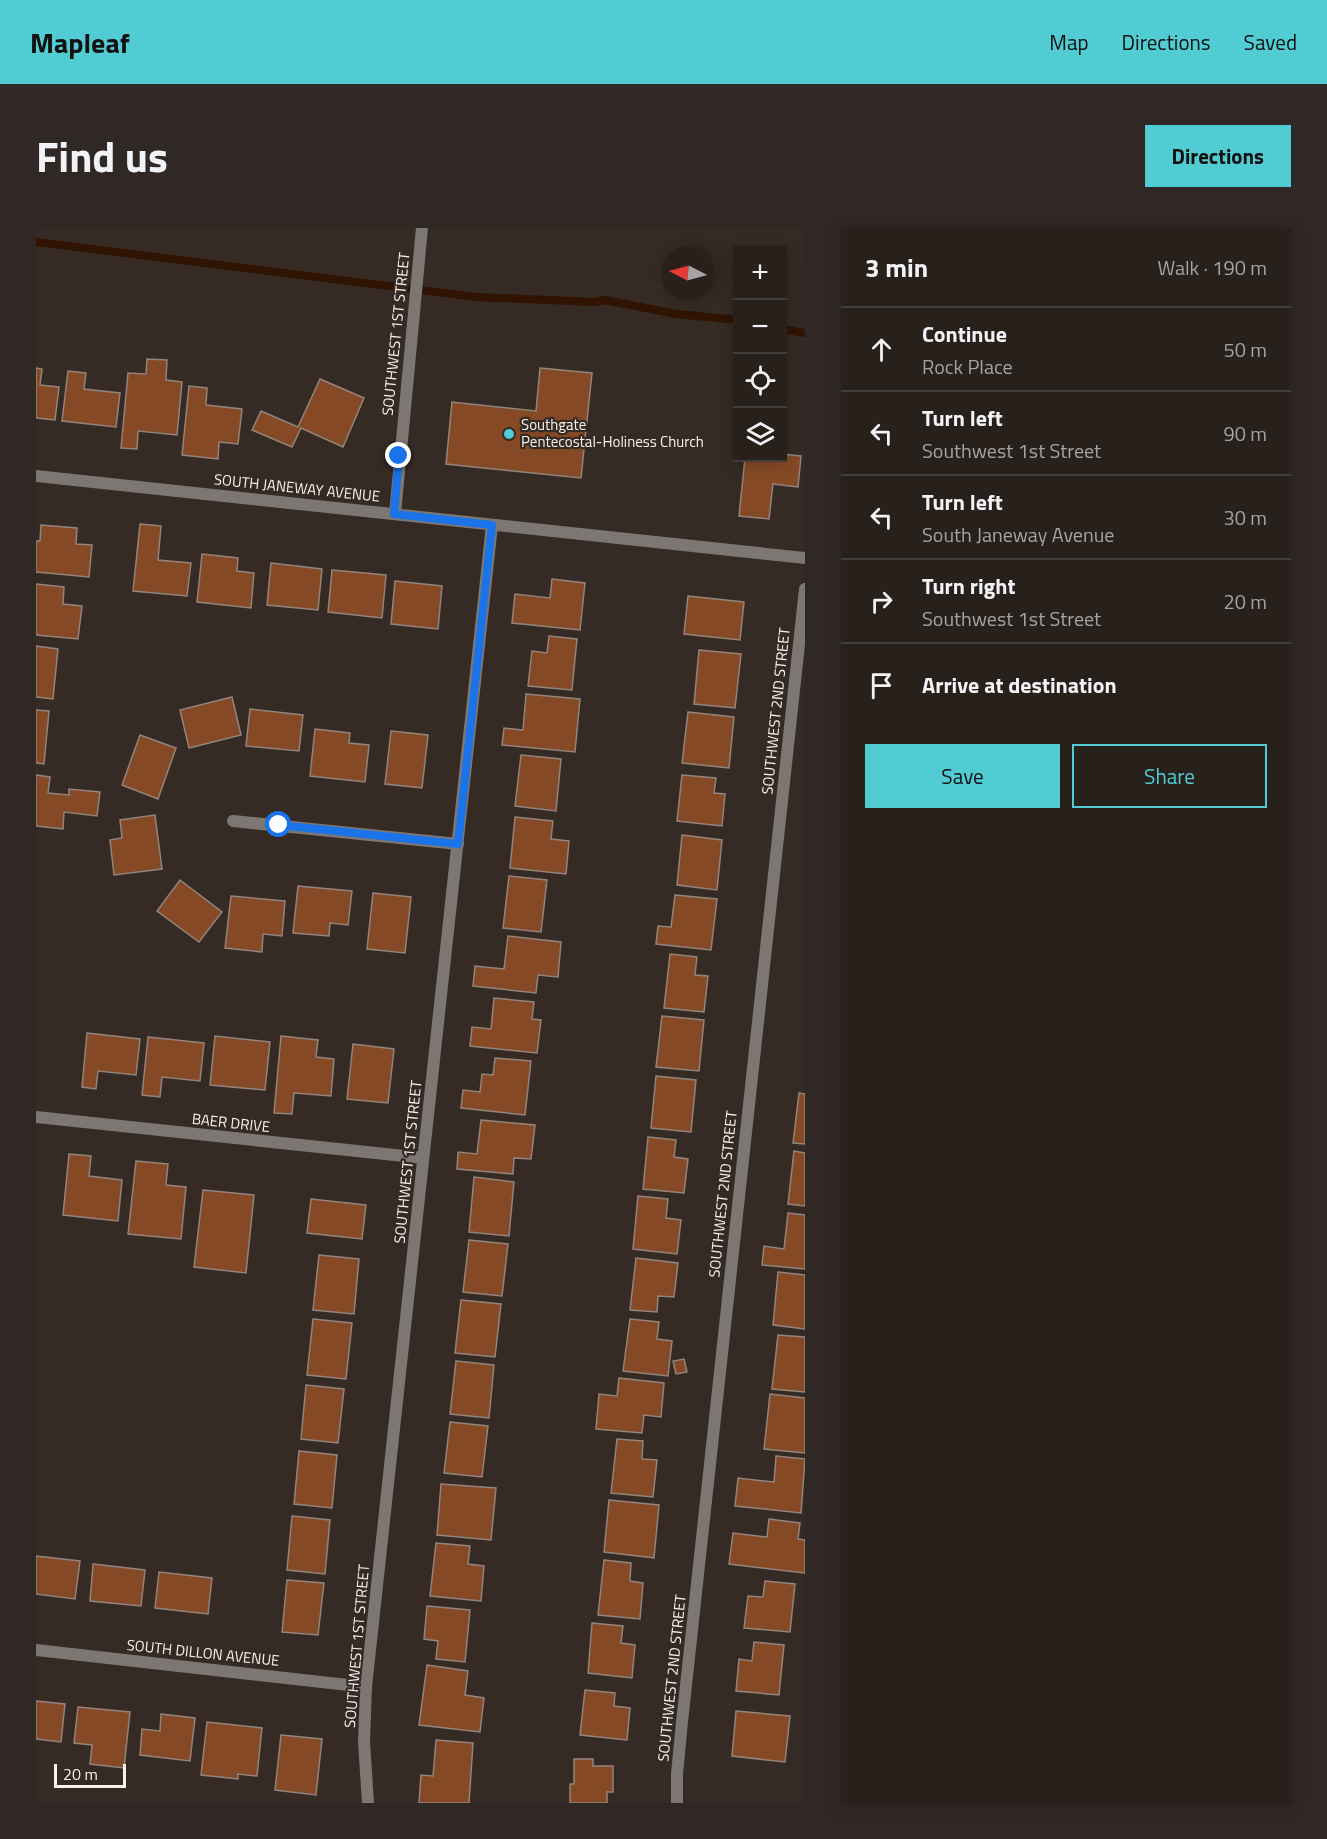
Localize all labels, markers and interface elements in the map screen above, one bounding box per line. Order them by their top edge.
text: Mapleaf [30,21,130,64]
text: Map [1049,26,1089,58]
text: Directions [1122,26,1211,58]
text: Saved [1244,26,1297,58]
text: Find us [36,124,168,188]
button: Directions [1145,125,1291,187]
north arrow [661,246,715,300]
map controls [733,246,787,462]
button: + [733,246,787,300]
text: 3 min [865,248,928,287]
street label: SOUTHWEST 1ST STREET [375,251,416,417]
text: Walk · 190 m [1158,252,1267,283]
button: − [733,300,787,354]
text: Continue [922,317,1007,351]
icon: ahead [865,333,898,366]
text: 50 m [1223,334,1267,365]
text: Rock Place [922,351,1013,382]
button: locate [733,354,787,408]
text: Turn left [922,401,1003,435]
button: layers [733,408,787,462]
place label: Southgate Pentecostal-Holiness Church [521,413,704,453]
icon: left [865,417,898,450]
text: 90 m [1223,418,1267,449]
marker: Southgate Pentecostal-Holiness Church [502,427,516,441]
text: Southwest 1st Street [922,435,1101,466]
route end [385,442,411,468]
street label: SOUTH JANEWAY AVENUE [213,467,381,508]
text: Turn left [922,485,1003,519]
icon: left [865,501,898,534]
text: 30 m [1223,502,1267,533]
text: South Janeway Avenue [922,519,1114,550]
text: Turn right [922,569,1016,603]
icon: right [865,585,898,618]
text: 20 m [1223,586,1267,617]
text: Southwest 1st Street [922,603,1101,634]
street label: SOUTHWEST 2ND STREET [755,626,796,796]
text: Arrive at destination [922,668,1117,702]
icon: arrive [865,669,898,702]
button: Save [865,744,1060,808]
button: Share [1072,744,1267,808]
route start [265,811,291,837]
street label: SOUTHWEST 1ST STREET [387,1079,428,1245]
street label: BAER DRIVE [191,1107,271,1138]
street label: SOUTHWEST 2ND STREET [702,1109,743,1279]
street label: SOUTHWEST 1ST STREET [338,1563,375,1729]
street label: SOUTHWEST 2ND STREET [651,1593,692,1763]
street label: SOUTH DILLON AVENUE [126,1633,281,1672]
scale bar [54,1761,126,1788]
text: 20 m [63,1762,98,1786]

